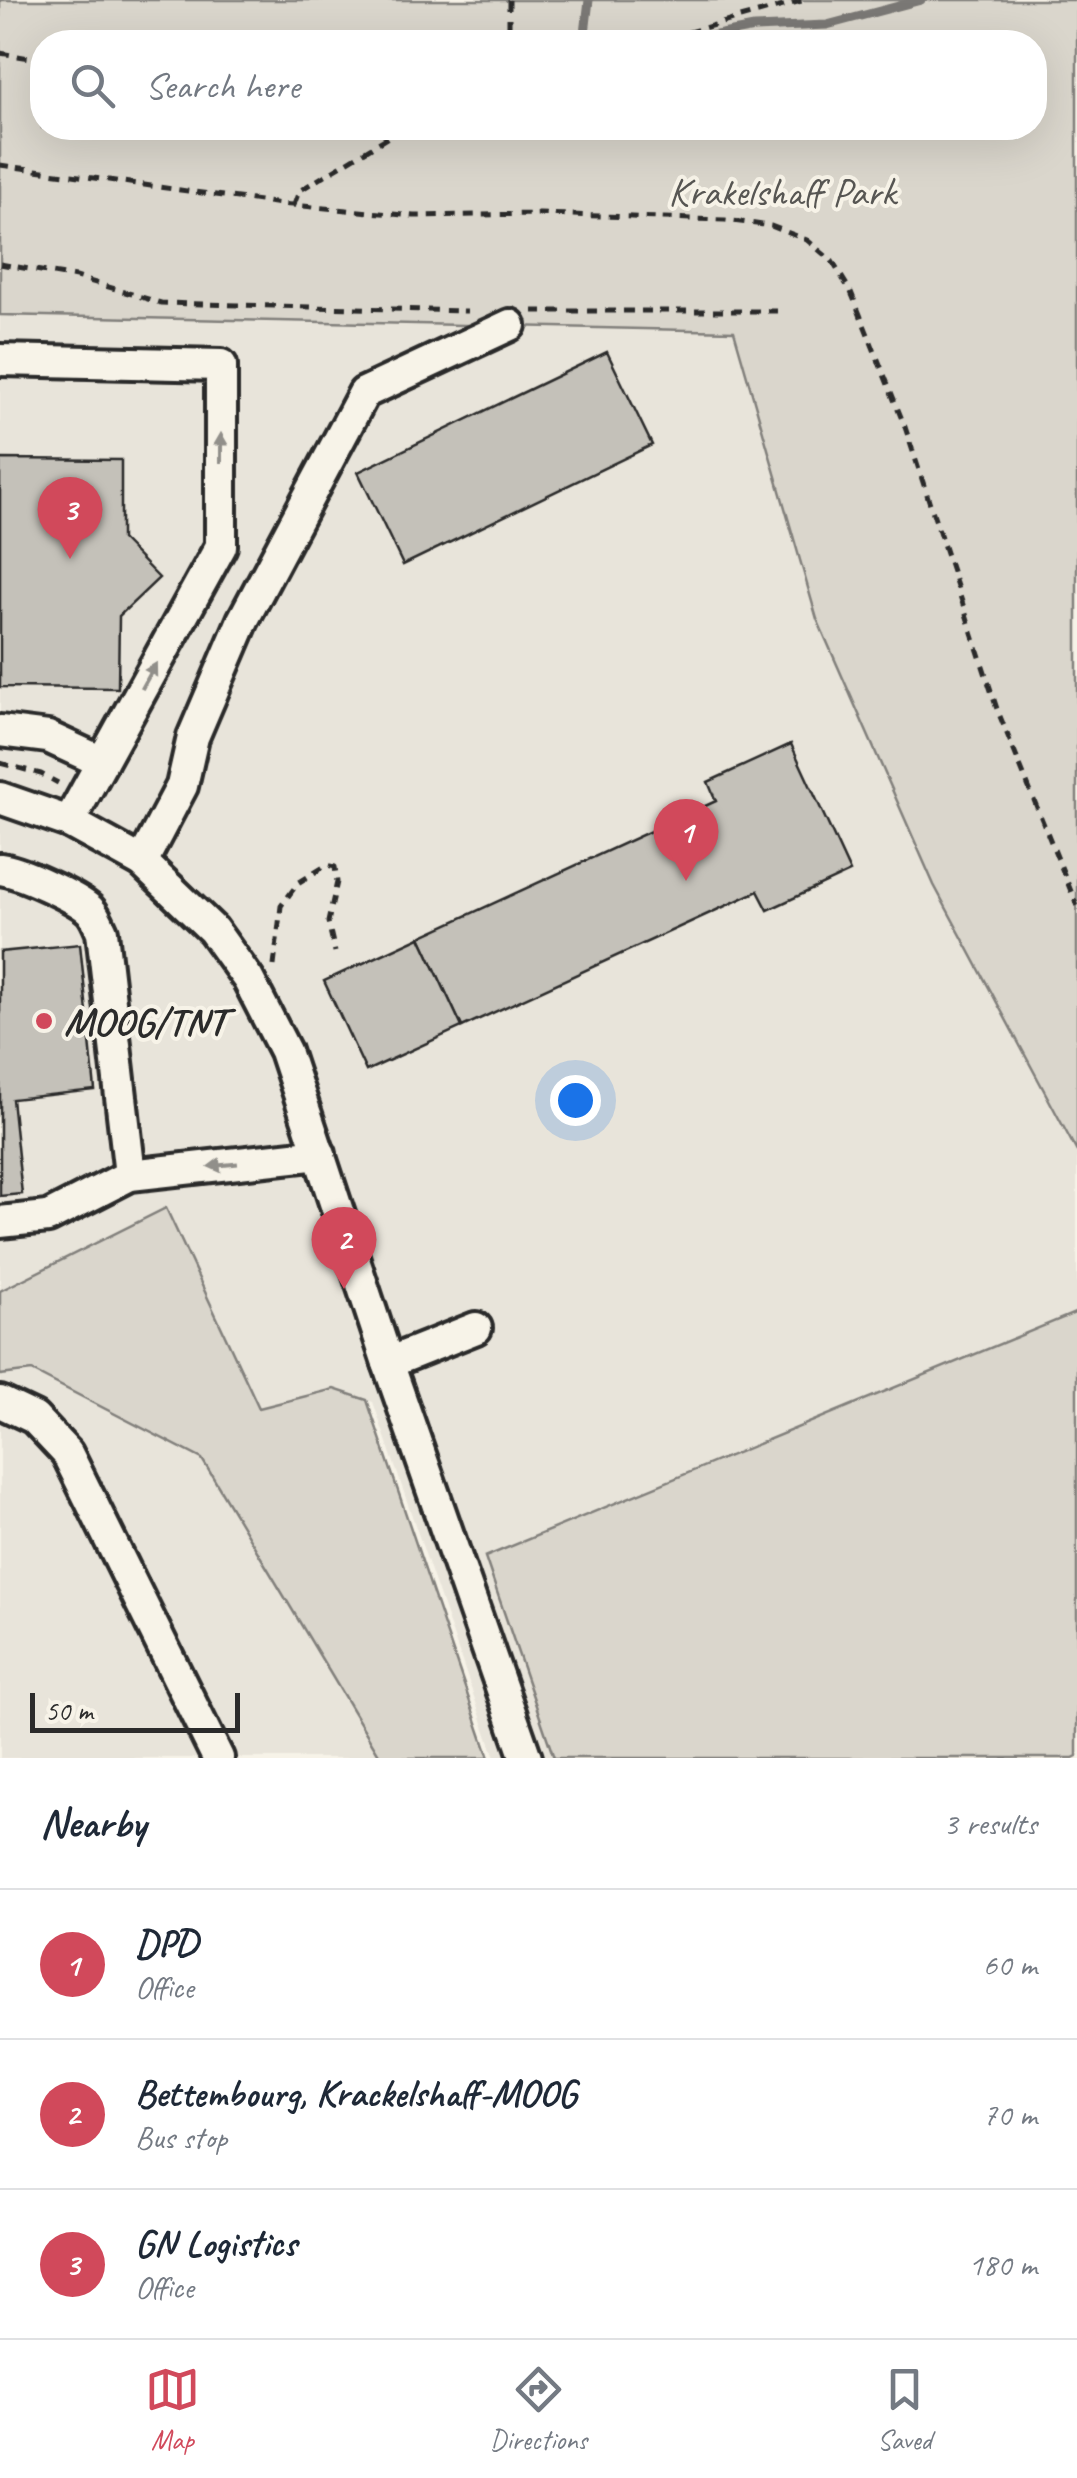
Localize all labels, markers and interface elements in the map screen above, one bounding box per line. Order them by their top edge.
search box [30,30,1047,140]
icon: search [65,58,120,113]
text: Search here [145,62,300,109]
park label: Krakelshaff Park [668,167,899,217]
one-way arrow [213,432,229,464]
pin: 3 [38,476,102,559]
one-way arrow [140,662,157,691]
pin: 1 [654,798,718,881]
place label: MOOG/TNT [64,997,237,1047]
marker: MOOG/TNT [33,1010,55,1032]
your location [550,1075,601,1126]
one-way arrow [207,1157,239,1173]
pin: 2 [312,1206,376,1289]
scale bar [30,1688,240,1732]
text: 50 m [45,1693,93,1728]
text: Nearby [40,1797,146,1850]
text: 3 results [943,1803,1037,1844]
text: DPD [135,1920,198,1967]
text: 1 [65,1944,80,1985]
text: 60 m [983,1944,1037,1985]
text: Office [135,1967,194,2008]
text: Bettembourg, Krackelshaff-MOOG [135,2070,577,2117]
text: 2 [65,2094,80,2135]
text: 70 m [983,2094,1037,2135]
text: Bus stop [135,2117,227,2158]
text: GN Logistics [135,2220,297,2267]
text: 3 [65,2244,80,2285]
text: 180 m [968,2244,1037,2285]
text: Office [135,2267,194,2308]
tab: Map [145,2362,200,2457]
tab: Directions [490,2362,587,2457]
tab: Saved [877,2362,932,2457]

